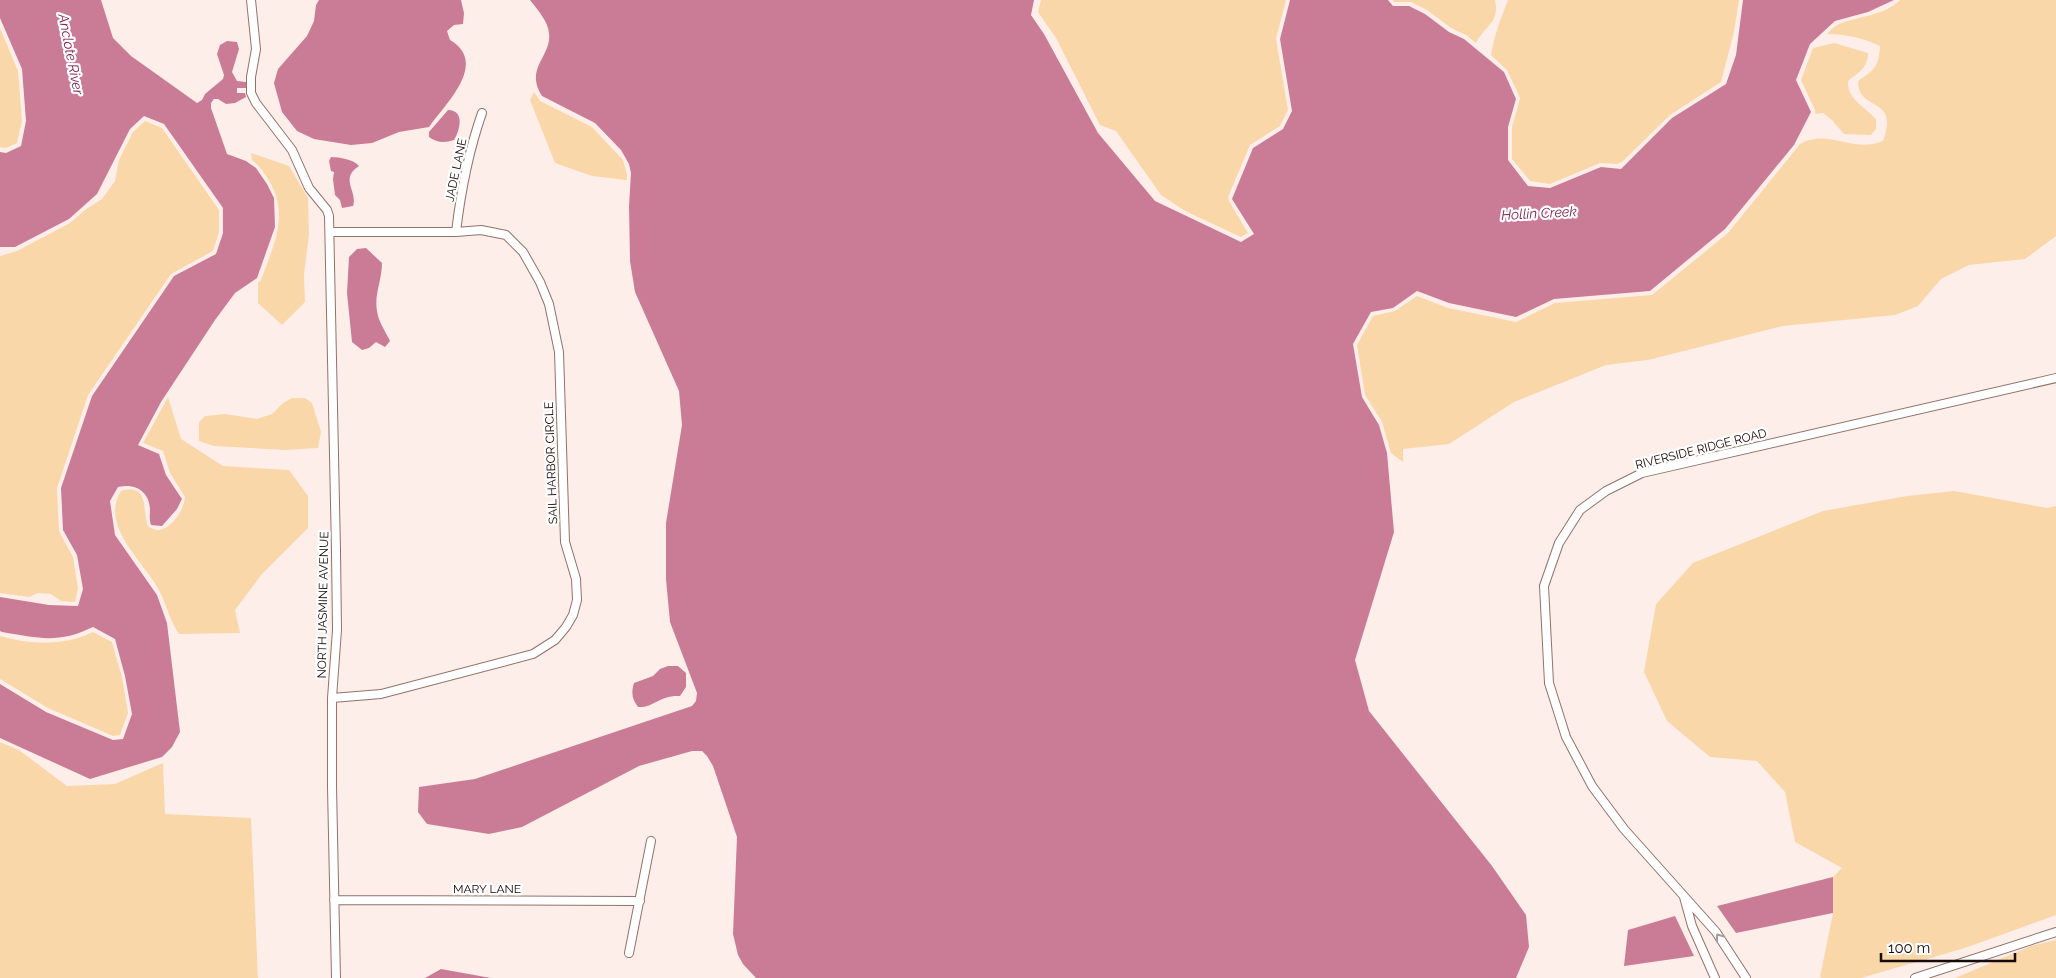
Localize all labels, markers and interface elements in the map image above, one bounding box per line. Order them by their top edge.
water label: Anclote River [55,11,87,97]
street label: JADE LANE [442,137,470,203]
water label: Hollin Creek [1501,203,1578,223]
street label: SAIL HARBOR CIRCLE [542,402,560,524]
street label: RIVERSIDE RIDGE ROAD [1634,426,1769,472]
street label: NORTH JASMINE AVENUE [315,531,331,679]
street label: MARY LANE [453,882,521,896]
scale bar [1881,930,2015,962]
one-way arrow [1716,933,1725,943]
text: 100 m [1888,939,1930,957]

